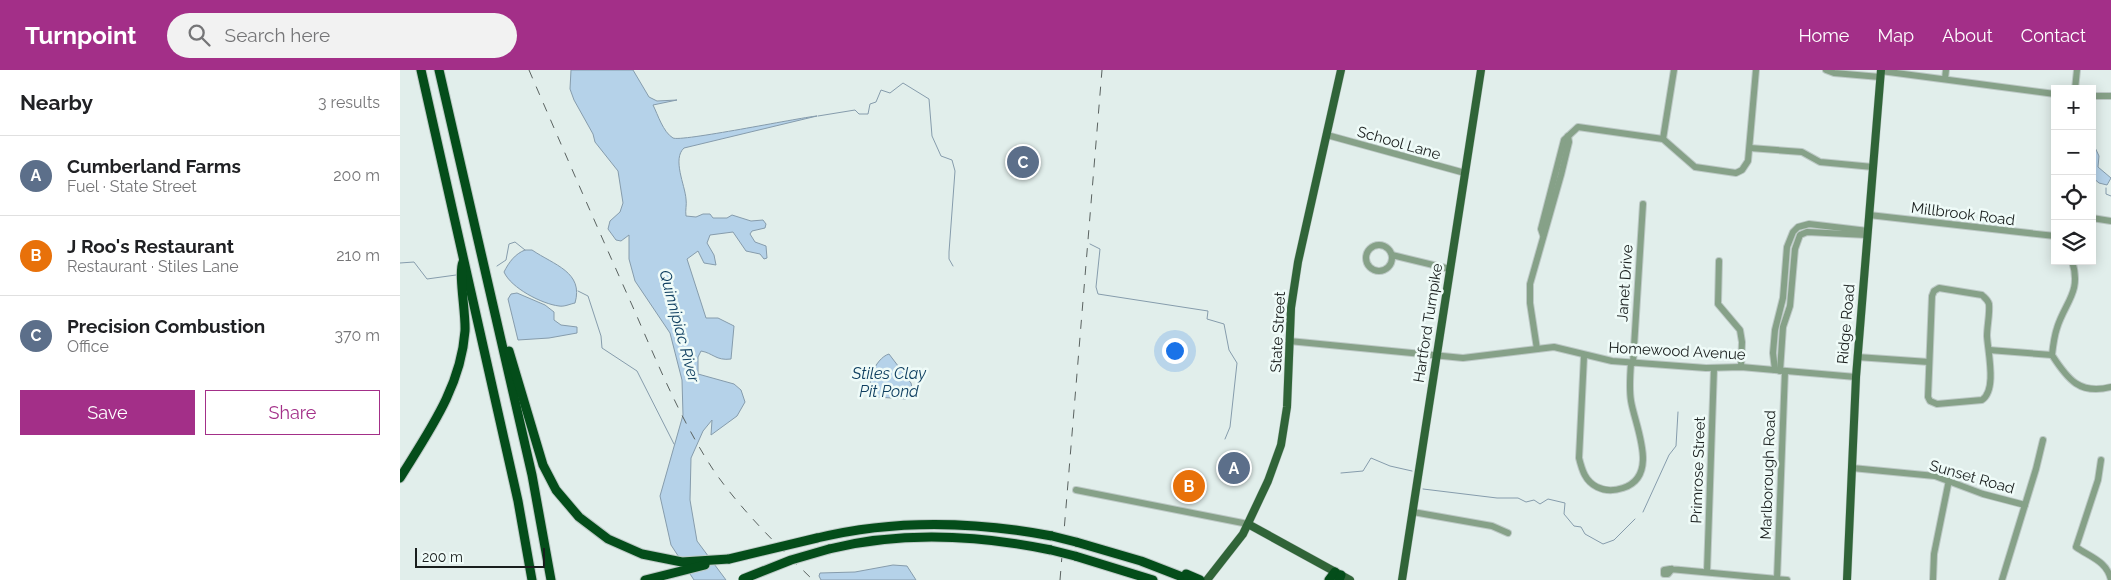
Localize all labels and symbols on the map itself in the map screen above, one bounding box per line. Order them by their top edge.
street label: School Lane [1355,123,1443,164]
pin: C [1007,143,1039,181]
street label: Millbrook Road [1910,199,2016,229]
street label: Janet Drive [1613,244,1637,322]
street label: Hartford Turnpike [1410,262,1446,384]
water label: Quinnipiac River [655,268,704,385]
street label: Ridge Road [1834,283,1858,365]
street label: State Street [1267,291,1289,373]
your location [1162,338,1188,364]
street label: Homewood Avenue [1608,338,1746,364]
water label: Stiles Clay Pit Pond [851,364,927,401]
street label: Marlborough Road [1757,410,1779,540]
street label: Primrose Street [1687,416,1709,524]
pin: A [1218,449,1250,487]
street label: Sunset Road [1927,456,2017,498]
pin: B [1173,467,1205,505]
scale bar [415,545,545,568]

